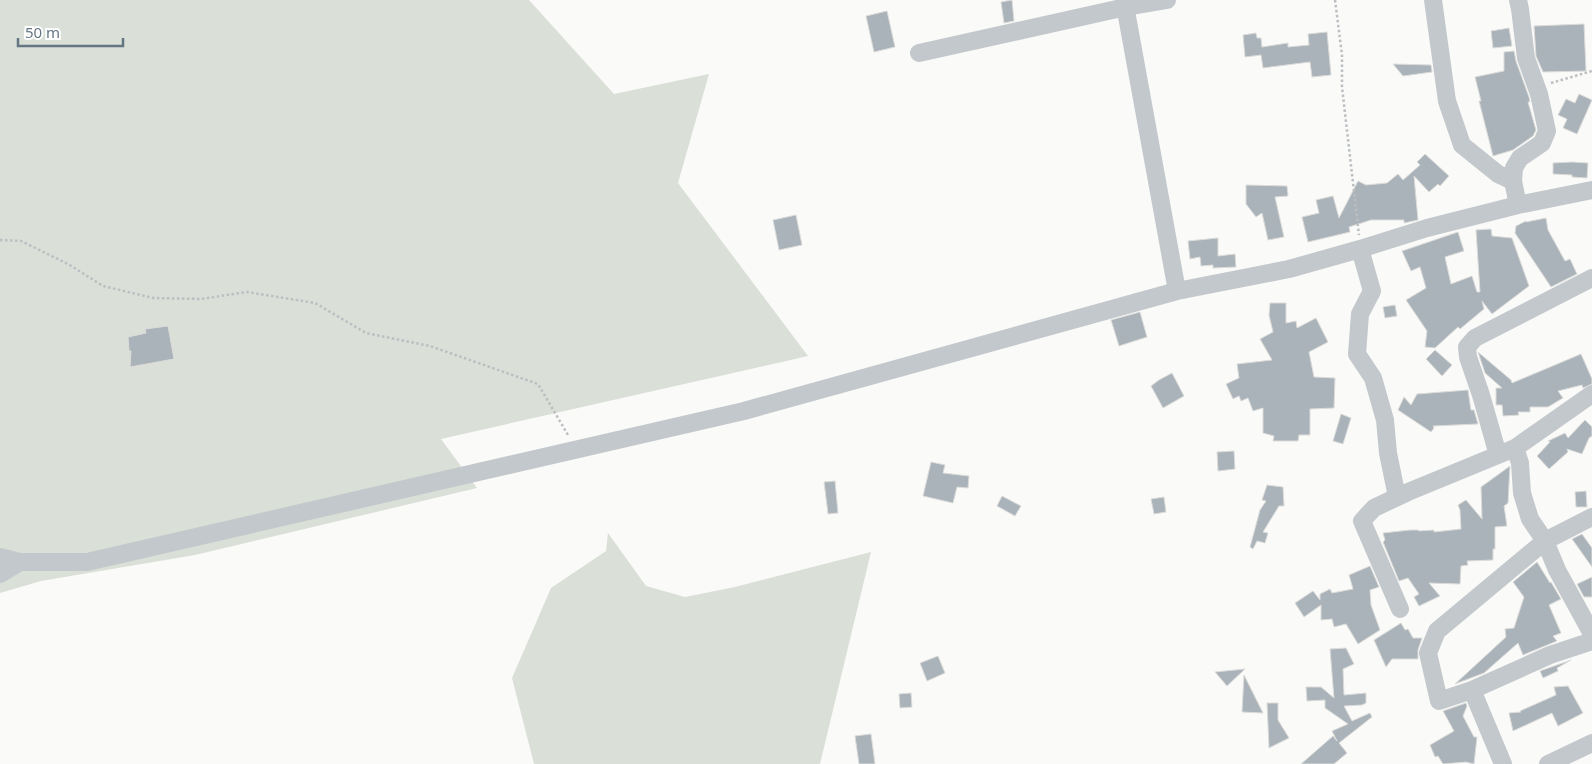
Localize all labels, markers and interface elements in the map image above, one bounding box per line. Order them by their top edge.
scale bar [18,15,122,47]
text: 50 m [25,22,60,42]

